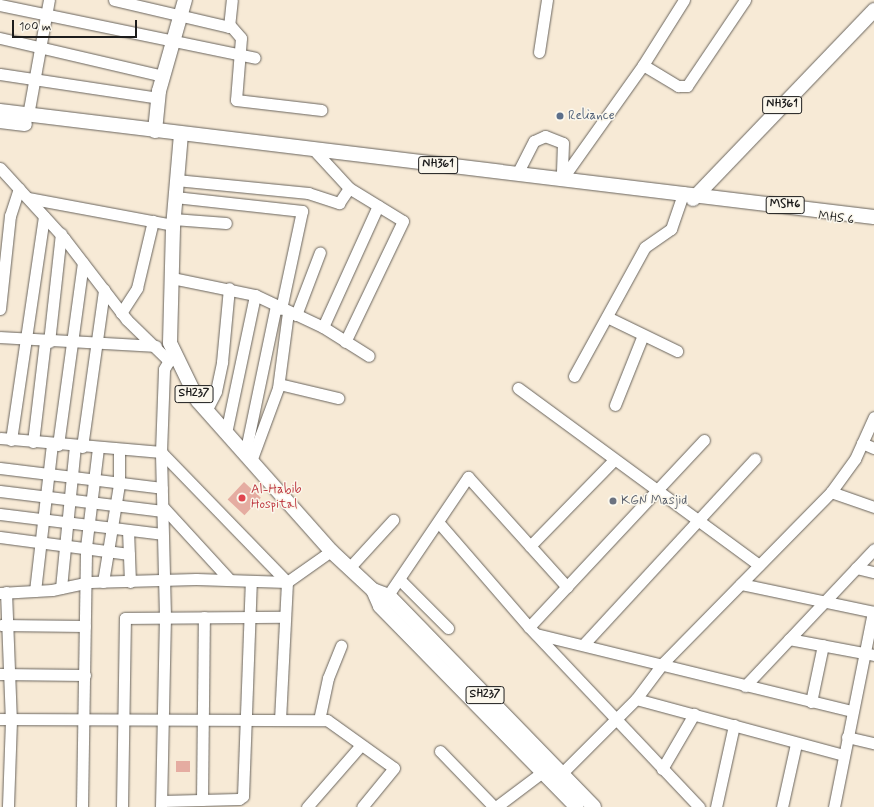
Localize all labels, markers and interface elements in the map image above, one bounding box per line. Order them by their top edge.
scale bar [14,12,139,38]
text: 100 m [19,19,51,35]
road number: NH361 [762,95,802,115]
place label: Reliance [568,108,615,124]
marker: Reliance [555,111,565,121]
road number: NH361 [418,155,458,175]
road number: MSH6 [765,195,805,215]
street label: MHS 6 [817,209,855,229]
road number: SH237 [174,384,214,404]
place label: Al-Habib Hospital [251,483,301,514]
marker: Al-Habib Hospital [236,492,248,504]
place label: KGN Masjid [621,493,687,509]
marker: KGN Masjid [608,496,618,506]
road number: SH237 [465,685,505,705]

